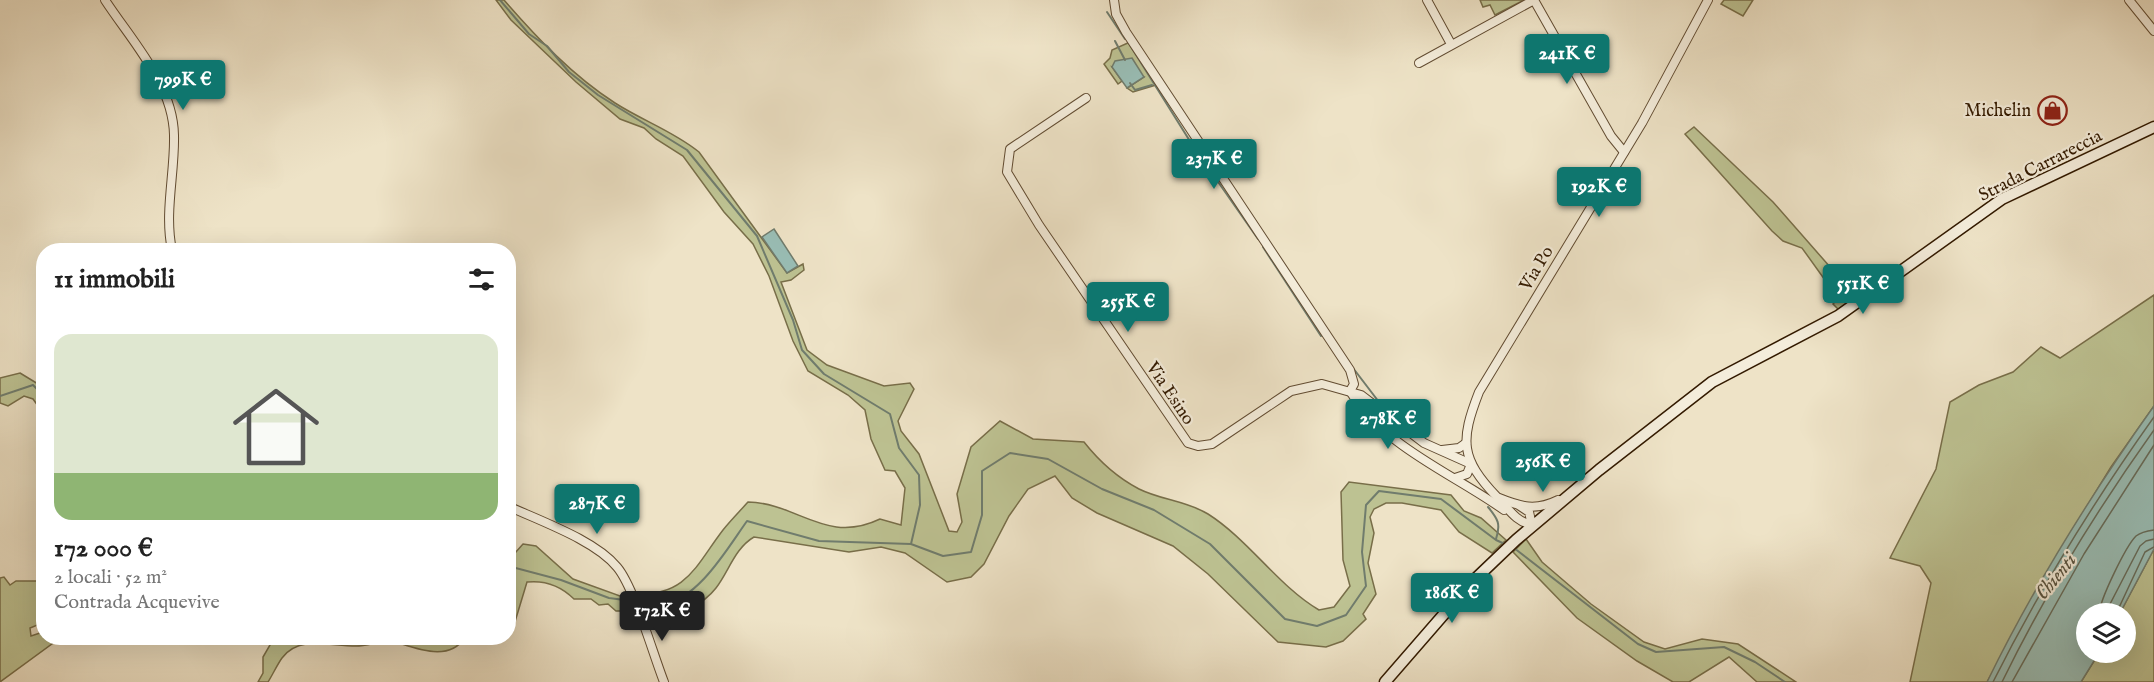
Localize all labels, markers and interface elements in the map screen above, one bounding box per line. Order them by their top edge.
pin: 241K € [1518,34,1616,85]
text: 241K € [1538,41,1596,66]
pin: 799K € [134,60,232,111]
text: 799K € [154,67,212,92]
shop icon: Michelin [2036,94,2068,126]
place label: Michelin [1964,100,2031,123]
street label: Strada Carrareccia [1975,125,2107,207]
pin: 237K € [1165,139,1263,190]
text: 237K € [1186,146,1242,171]
pin: 192K € [1550,167,1648,218]
text: 192K € [1571,174,1627,199]
street label: Via Po [1515,242,1560,296]
text: 11 immobili [54,263,175,296]
icon: filters [465,263,498,296]
pin: 551K € [1814,264,1912,315]
text: 551K € [1837,271,1889,296]
pin: 255K € [1079,282,1177,333]
text: 255K € [1101,289,1155,314]
street label: Via Esino [1140,357,1199,430]
icon: home [222,373,330,481]
pin: 278K € [1339,399,1437,450]
text: 278K € [1360,406,1416,431]
pin: 256K € [1494,442,1592,493]
text: 256K € [1515,449,1571,474]
pin: 287K € [548,484,646,535]
text: 287K € [568,491,626,516]
text: 172 000 € [54,532,153,565]
water label: Chienti [2030,548,2083,605]
text: 2 locali · 52 m² [54,565,167,590]
pin: 186K € [1403,573,1501,624]
text: 186K € [1425,580,1479,605]
text: Contrada Acquevive [54,590,220,615]
pin: 172K € [613,591,711,642]
text: 172K € [634,598,690,623]
map controls [2076,603,2136,663]
button: layers [2076,603,2136,663]

